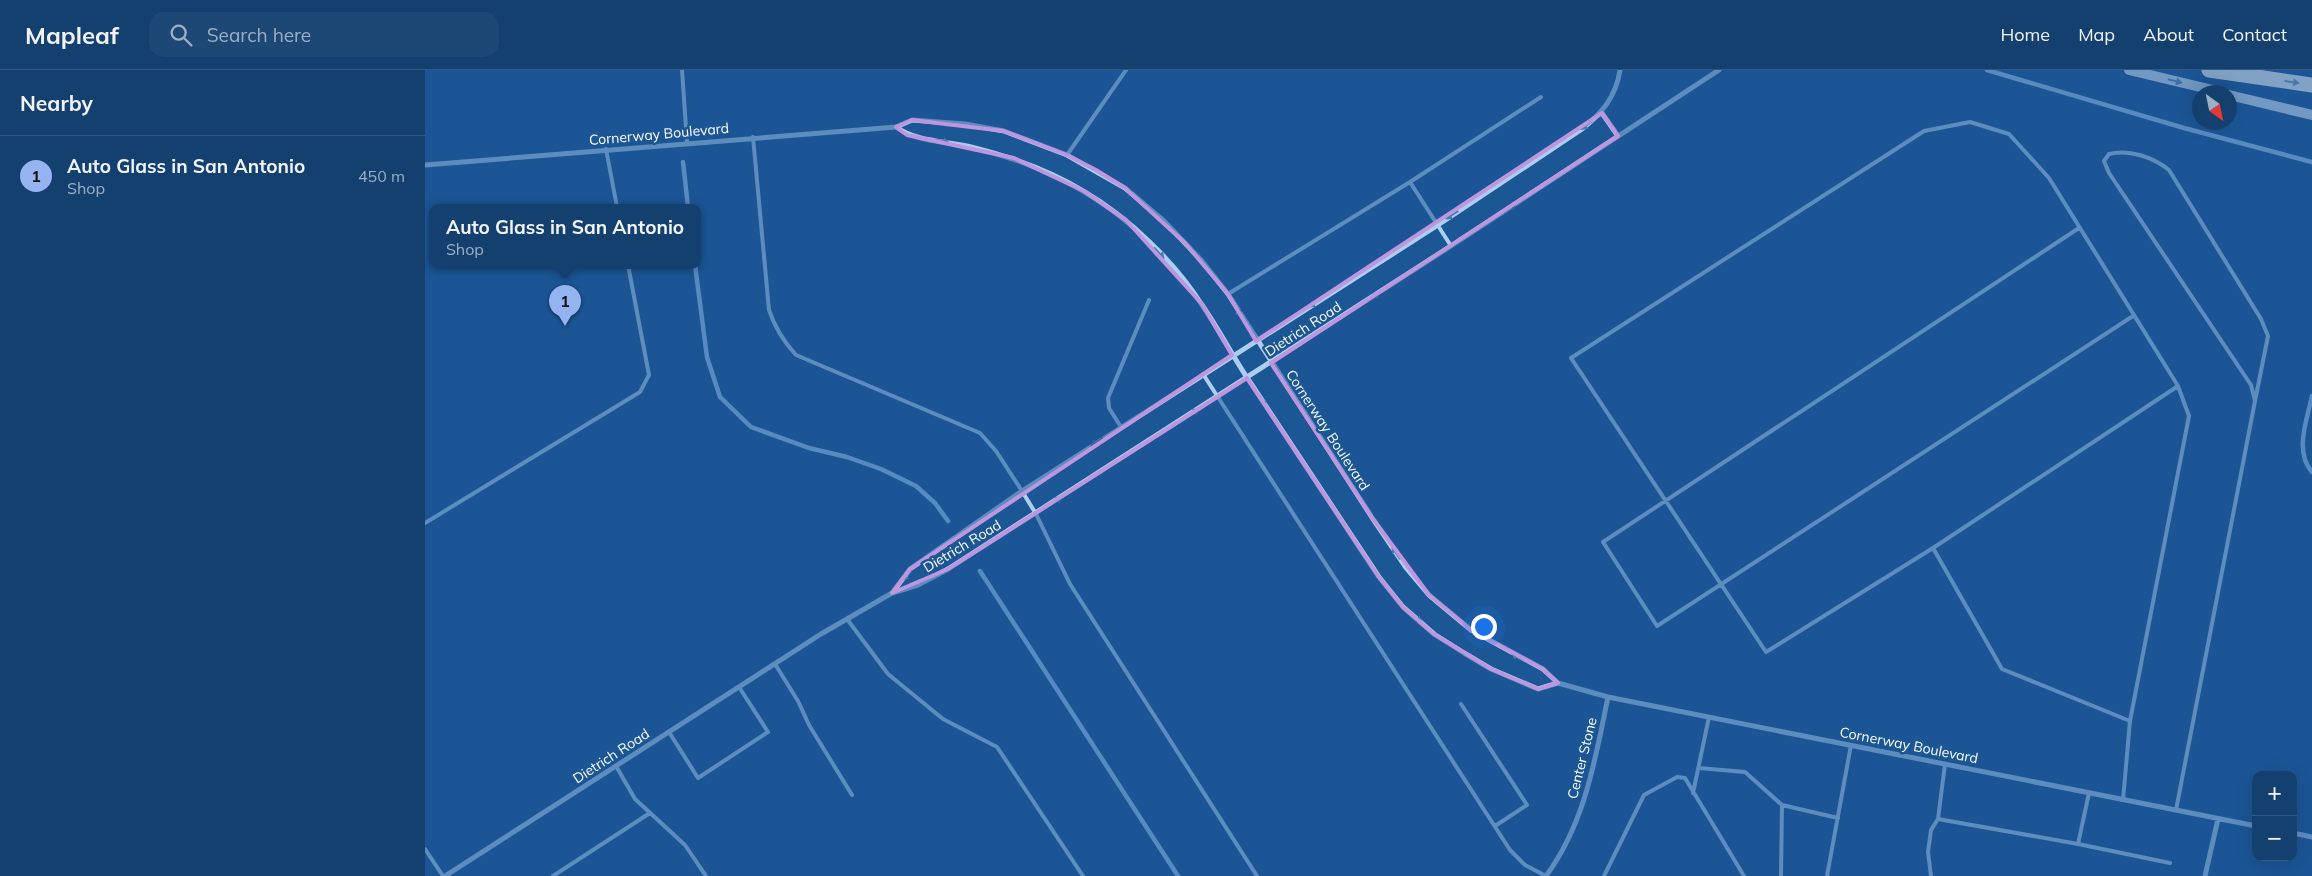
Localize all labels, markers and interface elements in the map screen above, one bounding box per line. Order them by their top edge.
search box [149,12,499,57]
text: Mapleaf [25,20,119,50]
icon: search [167,21,195,49]
text: Search here [207,23,311,47]
text: Home [2000,23,2050,46]
text: Map [2078,23,2115,46]
text: About [2143,23,2194,46]
text: Contact [2222,23,2287,46]
one-way arrow [2167,77,2182,85]
one-way arrow [2285,78,2301,86]
north arrow [2192,85,2237,130]
text: Nearby [20,90,93,116]
street label: Cornerway Boulevard [588,119,730,149]
one-way arrow [1581,119,1594,130]
one-way arrow [934,137,949,145]
text: Auto Glass in San Antonio [67,154,305,178]
text: 1 [31,166,41,186]
text: 450 m [358,166,405,186]
text: Shop [67,178,105,198]
one-way arrow [1126,189,1138,200]
one-way arrow [1503,203,1516,213]
popup [429,204,701,269]
one-way arrow [1445,210,1459,220]
text: Auto Glass in San Antonio [446,215,684,239]
text: Shop [446,239,484,259]
one-way arrow [1153,247,1165,259]
pin: 1 [549,285,581,326]
one-way arrow [1367,292,1380,301]
street label: Dietrich Road [1261,298,1345,360]
one-way arrow [1309,298,1322,308]
one-way arrow [1235,308,1244,321]
street label: Cornerway Boulevard [1282,366,1374,494]
one-way arrow [1257,394,1267,407]
one-way arrow [1186,408,1200,418]
one-way arrow [1091,438,1104,447]
one-way arrow [1049,496,1063,505]
street label: Dietrich Road [920,516,1004,576]
one-way arrow [1391,546,1401,559]
one-way arrow [901,568,912,581]
one-way arrow [1410,612,1422,624]
your location [1471,614,1497,640]
one-way arrow [1511,652,1525,660]
street label: Center Stone [1563,715,1601,801]
street label: Cornerway Boulevard [1838,723,1980,767]
street label: Dietrich Road [569,725,653,787]
map controls [2252,771,2297,861]
button: + [2252,771,2297,816]
button: − [2252,816,2297,861]

